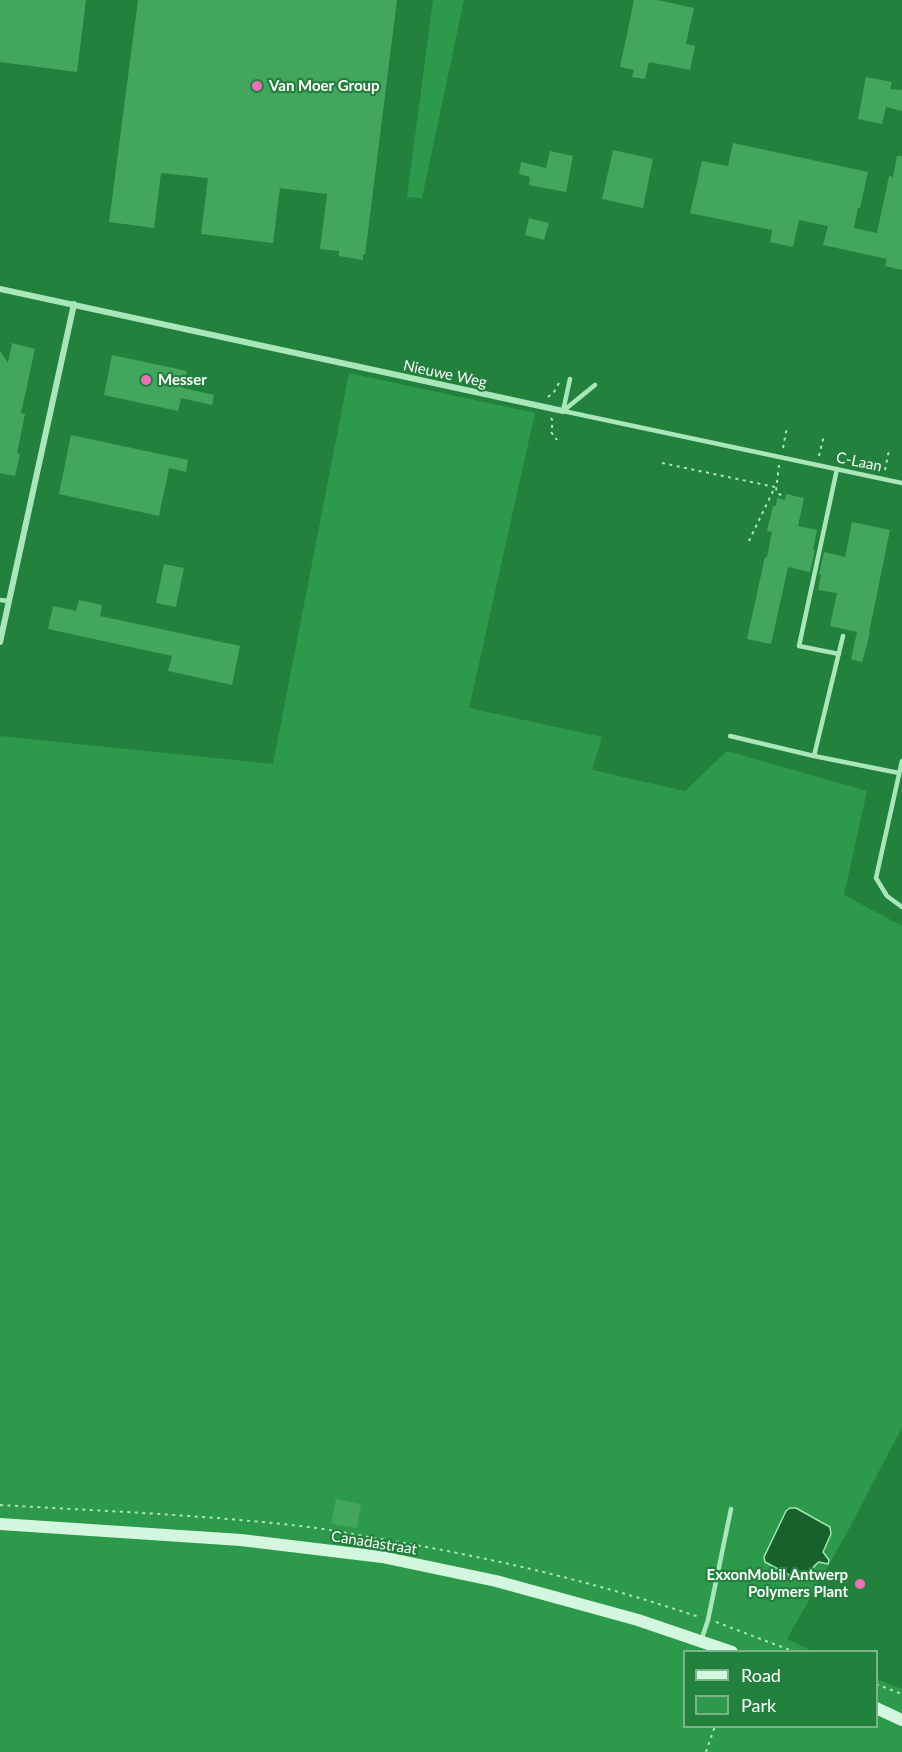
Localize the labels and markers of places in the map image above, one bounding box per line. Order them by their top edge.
place label: Van Moer Group [269,77,380,95]
marker: Van Moer Group [250,79,264,93]
place label: Messer [158,371,207,389]
marker: Messer [139,373,153,387]
place label: ExxonMobil Antwerp Polymers Plant [707,1566,848,1601]
marker: ExxonMobil Antwerp Polymers Plant [853,1577,867,1591]

